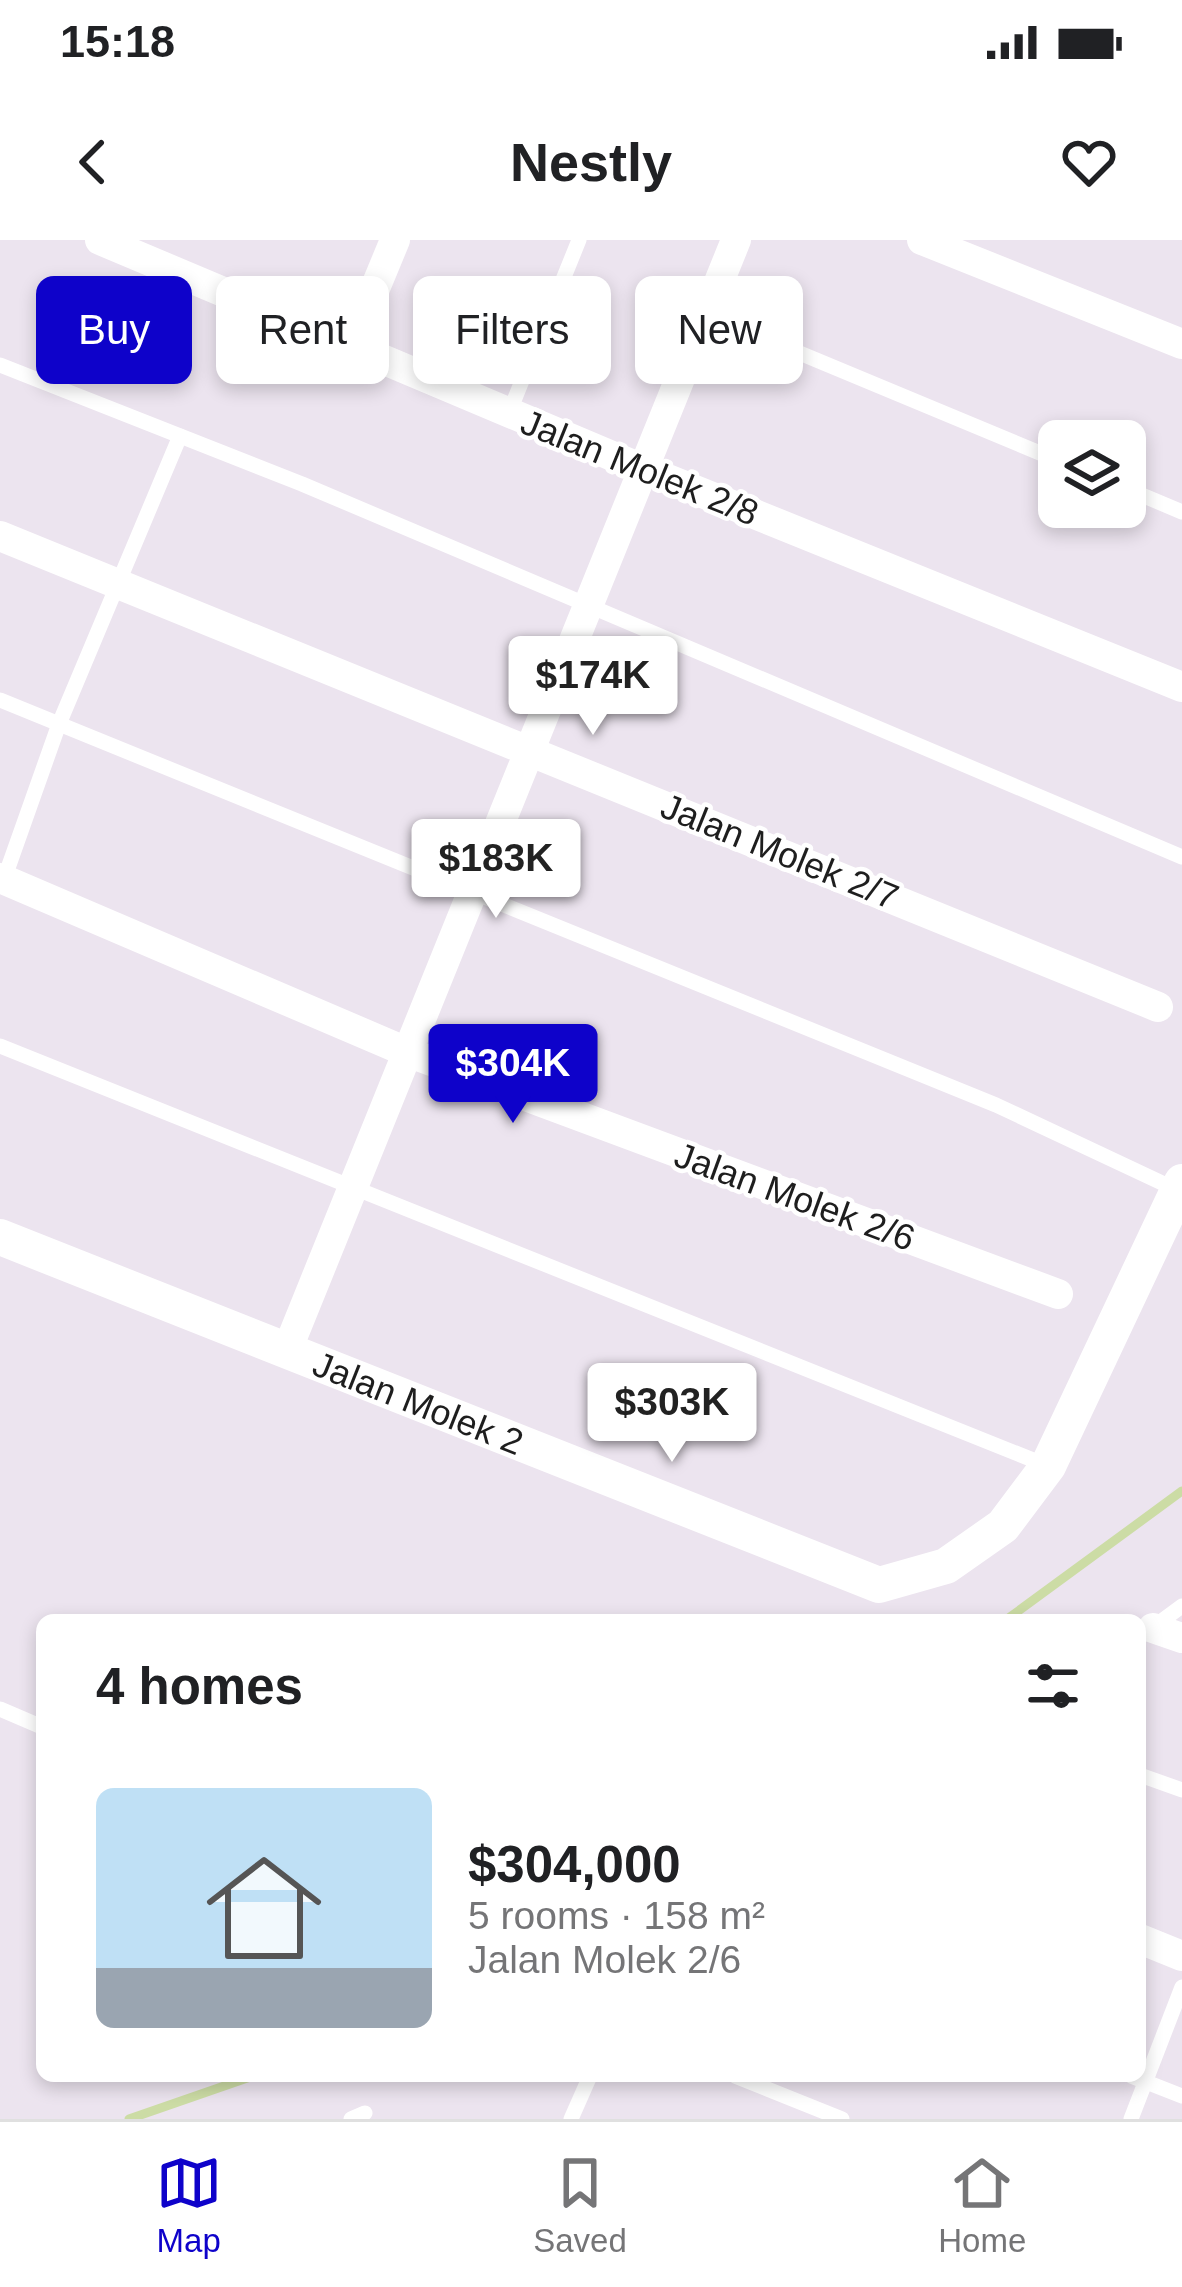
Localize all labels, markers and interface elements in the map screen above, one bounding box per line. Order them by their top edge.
text: 15:18 [60,16,175,67]
icon: back [60,129,126,195]
icon: heart [1056,129,1122,195]
text: Nestly [510,132,672,192]
chip: Buy [36,276,192,384]
chip: Rent [216,276,389,384]
chip: Filters [413,276,611,384]
chip: New [635,276,803,384]
street label: Jalan Molek 2/8 [515,401,764,534]
map controls [1038,420,1146,528]
button: layers [1038,420,1146,528]
pin: $174K [509,636,677,738]
text: $174K [536,653,650,696]
street label: Jalan Molek 2/7 [655,785,904,918]
pin: $183K [412,819,580,921]
text: $183K [439,836,553,879]
pin: $304K [429,1024,597,1126]
text: $304K [456,1041,570,1084]
street label: Jalan Molek 2/6 [669,1134,920,1259]
street label: Jalan Molek 2 [307,1343,529,1463]
pin: $303K [588,1363,756,1465]
text: $303K [615,1380,729,1423]
icon: filters [1020,1653,1086,1719]
text: 4 homes [96,1658,303,1715]
icon: home [192,1836,336,1980]
text: $304,000 [468,1836,681,1893]
text: 5 rooms · 158 m² [468,1894,765,1937]
text: Jalan Molek 2/6 [468,1938,741,1981]
tab: Map [156,2150,222,2260]
tab: Saved [533,2150,627,2260]
tab: Home [938,2150,1026,2260]

